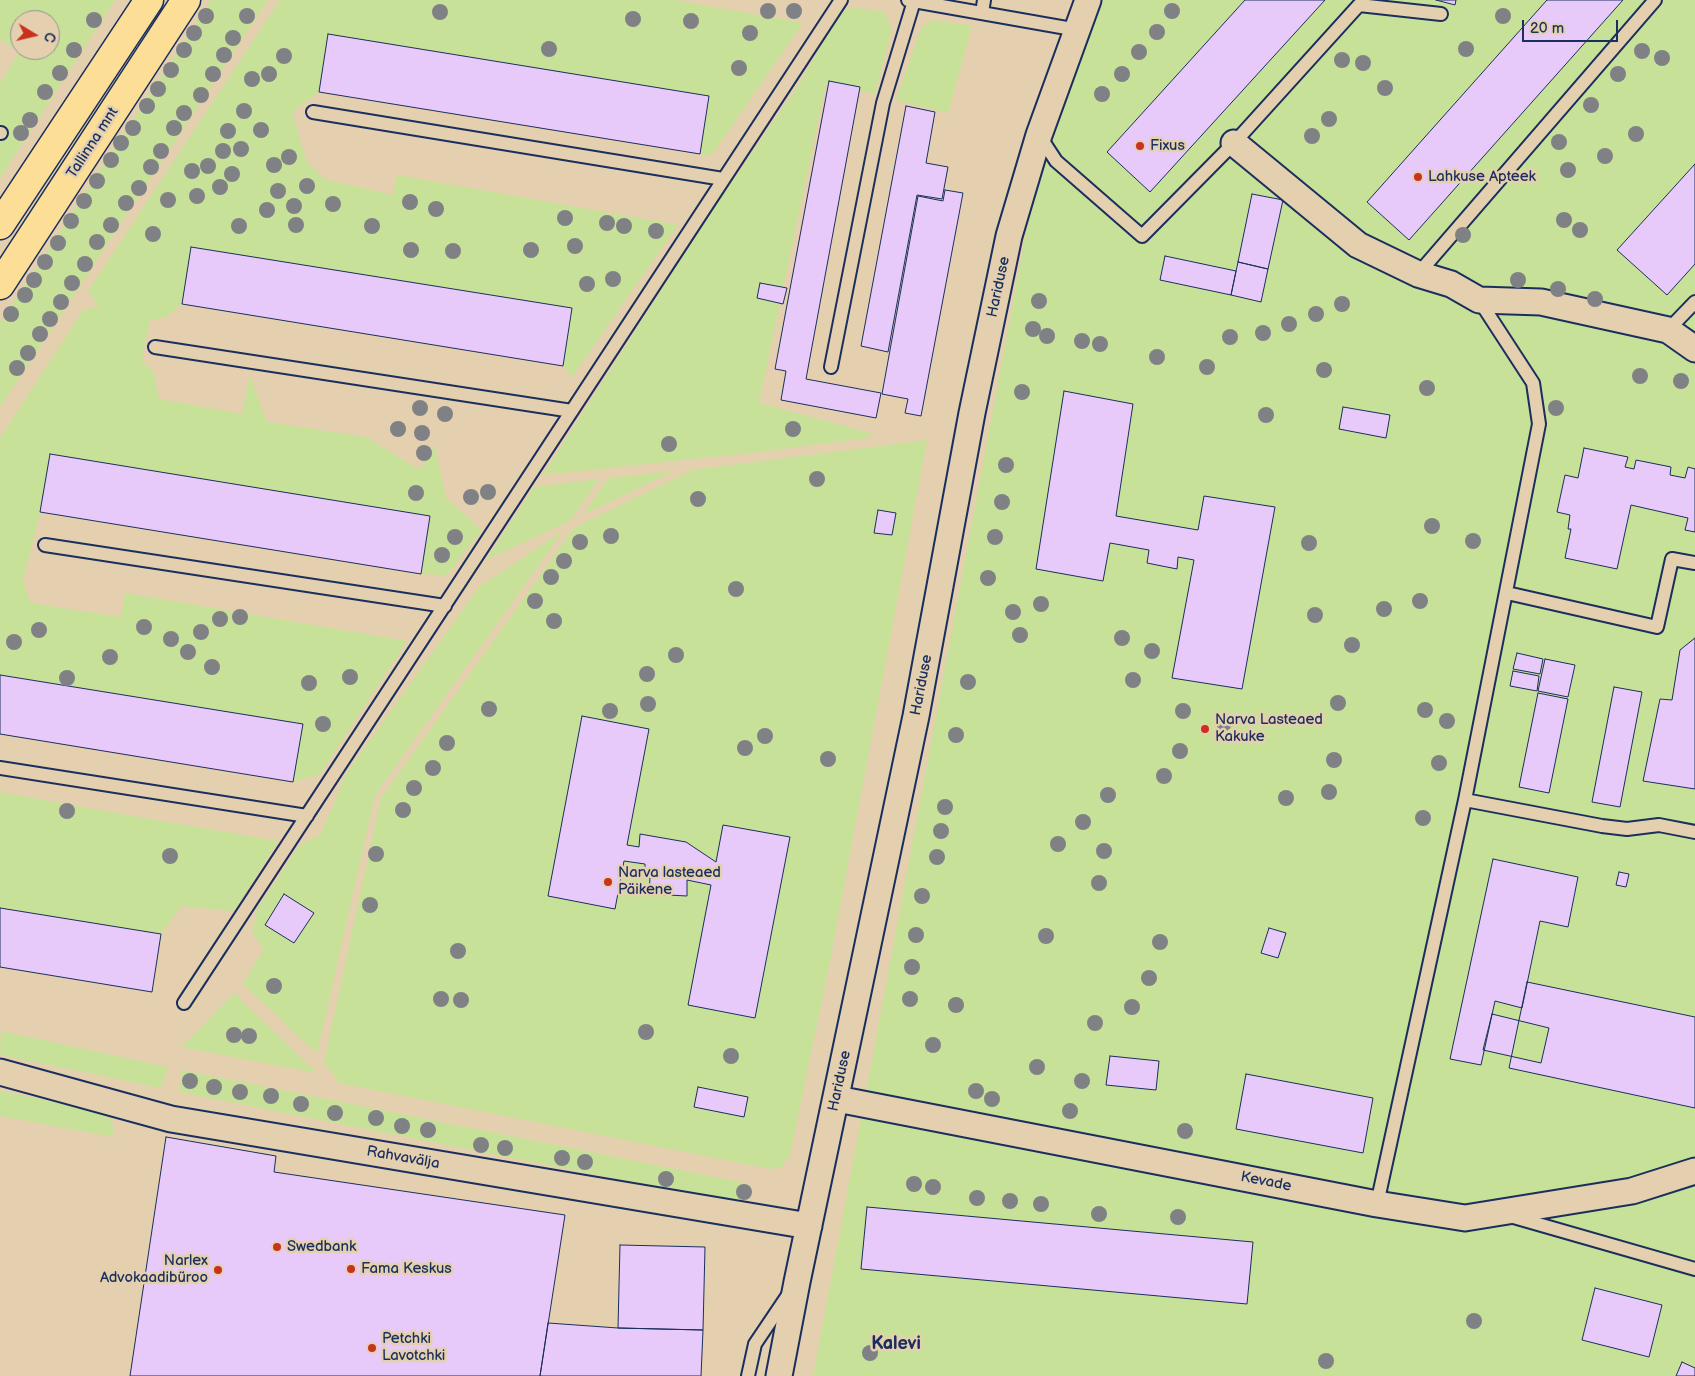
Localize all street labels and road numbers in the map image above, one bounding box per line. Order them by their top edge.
street label: Tallinna mnt [63,104,123,182]
street label: Hariduse [984,255,1014,319]
street label: Hariduse [907,653,937,717]
street label: Hariduse [825,1049,855,1113]
street label: Rahvavälja [365,1143,441,1173]
street label: Kevade [1239,1168,1293,1196]

